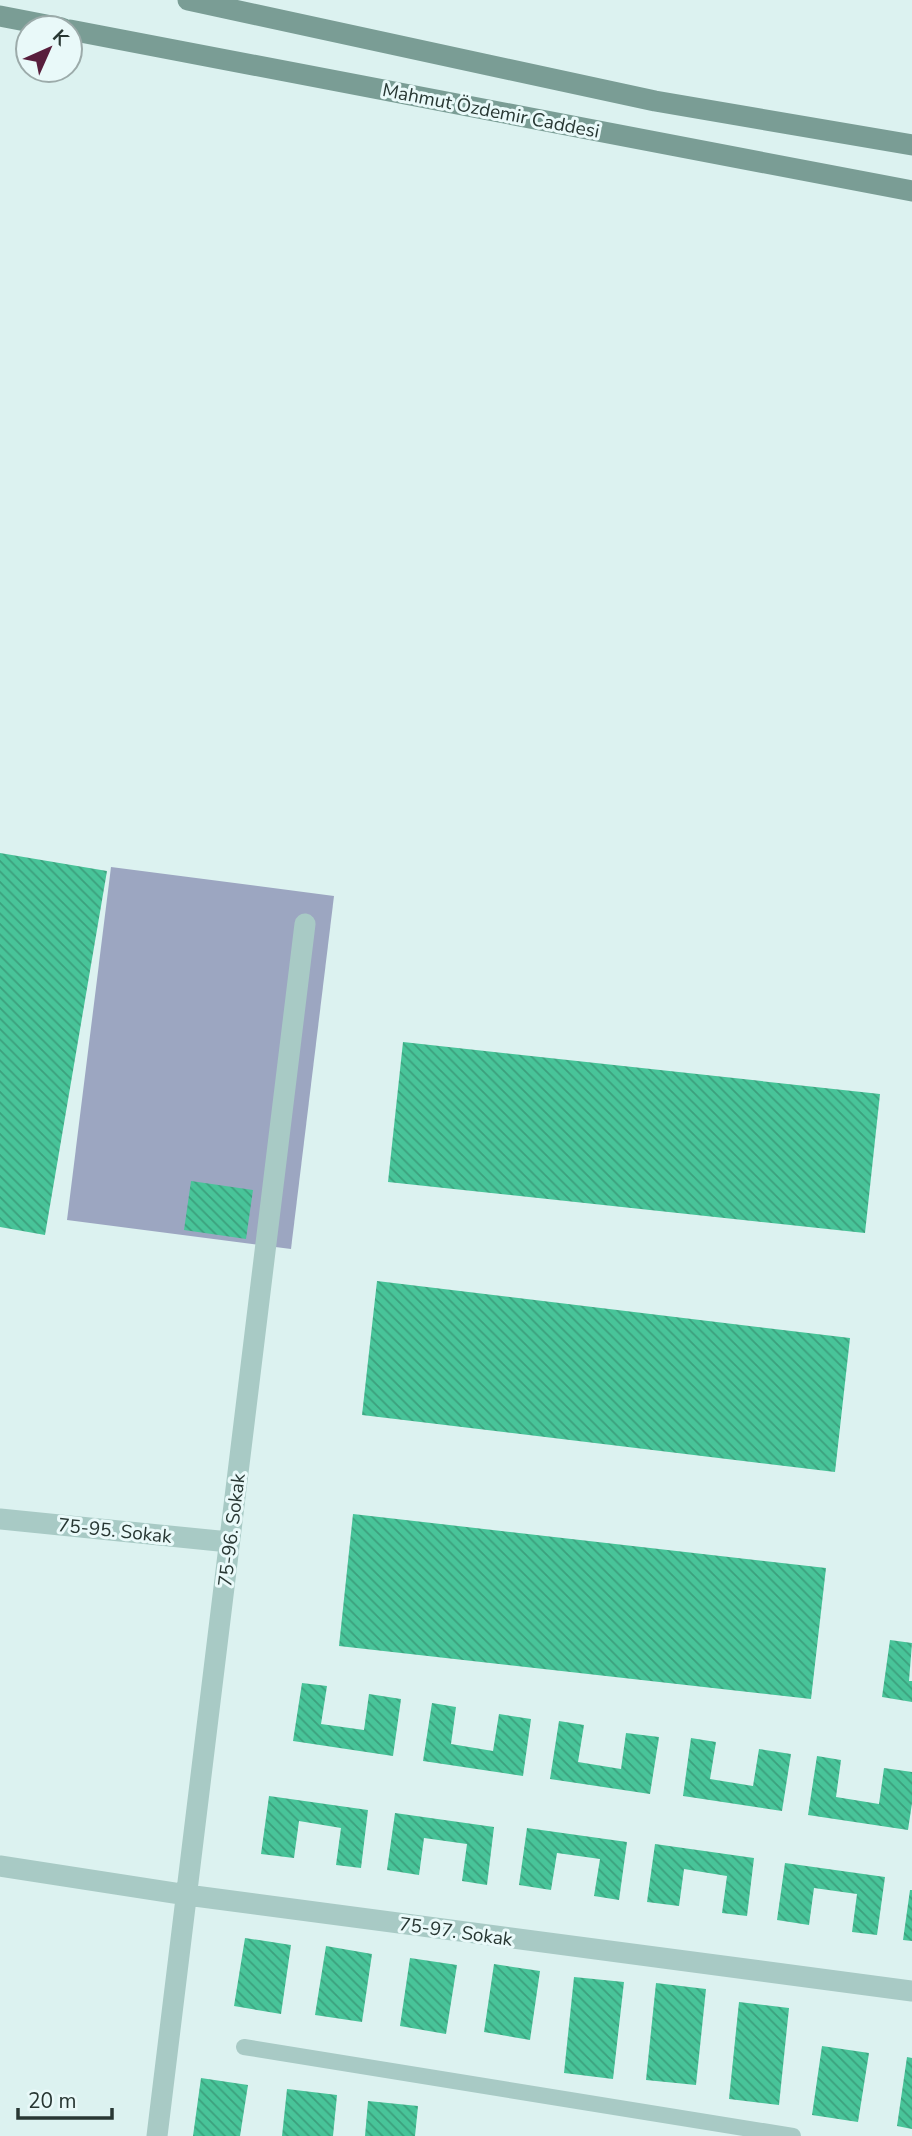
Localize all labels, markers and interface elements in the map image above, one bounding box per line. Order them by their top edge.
north arrow [14,14,84,84]
text: K [47,24,75,52]
street label: Mahmut Özdemir Caddesi [380,77,602,145]
street label: 75-96. Sokak [212,1471,252,1588]
street label: 75-95. Sokak [57,1512,173,1550]
street label: 75-97. Sokak [398,1911,515,1953]
scale bar [18,2076,112,2120]
text: 20 m [28,2087,77,2115]

